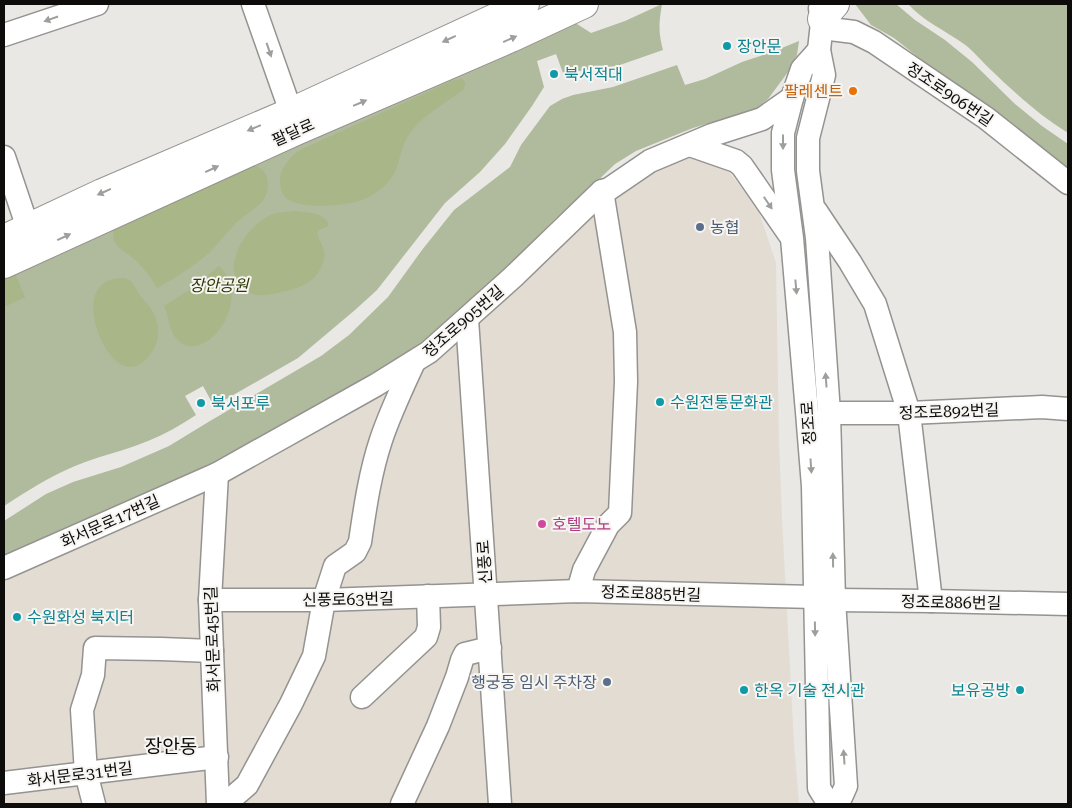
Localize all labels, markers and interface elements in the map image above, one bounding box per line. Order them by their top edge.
one-way arrow [43,16,58,24]
one-way arrow [503,34,517,42]
one-way arrow [442,35,456,43]
place label: 장안문 [737,37,781,56]
marker: 장안문 [721,40,733,52]
one-way arrow [266,42,274,57]
street label: 정조로906번길 [903,58,997,130]
place label: 북서적대 [564,65,623,84]
marker: 북서적대 [548,68,560,80]
place label: 팔레센트 [784,82,843,101]
marker: 팔레센트 [847,85,859,97]
one-way arrow [353,99,367,107]
street label: 팔달로 [269,115,317,150]
one-way arrow [247,124,261,132]
one-way arrow [779,135,787,151]
one-way arrow [205,165,219,173]
one-way arrow [97,189,111,197]
one-way arrow [763,196,773,210]
place label: 농협 [710,218,739,237]
marker: 농협 [694,221,706,233]
one-way arrow [57,233,71,241]
park label: 장안공원 [190,276,250,295]
one-way arrow [792,279,800,295]
street label: 정조로905번길 [419,281,507,362]
one-way arrow [822,372,830,388]
place label: 수원전통문화관 [670,393,773,412]
place label: 북서포루 [211,394,270,413]
marker: 수원전통문화관 [654,396,666,408]
marker: 북서포루 [195,397,207,409]
street label: 정조로 [797,400,820,446]
street label: 정조로892번길 [898,400,1000,423]
one-way arrow [808,458,816,474]
street label: 화서문로17번길 [58,491,163,552]
place label: 호텔도노 [552,515,611,534]
marker: 호텔도노 [536,518,548,530]
street label: 신풍로 [473,539,496,585]
one-way arrow [829,552,837,568]
street label: 정조로885번길 [600,582,702,605]
street label: 화서문로45번길 [201,586,224,692]
street label: 신풍로63번길 [302,589,394,610]
street label: 정조로886번길 [901,592,1001,613]
place label: 수원화성 북지터 [27,608,134,627]
marker: 수원화성 북지터 [11,611,23,623]
one-way arrow [812,621,820,637]
place label: 행궁동 임시 주차장 [471,673,597,692]
marker: 행궁동 임시 주차장 [601,676,613,688]
place label: 한옥 기술 전시관 [754,681,865,700]
place label: 보유공방 [951,681,1010,700]
marker: 한옥 기술 전시관 [738,684,750,696]
marker: 보유공방 [1014,684,1026,696]
district label: 장안동 [145,735,197,758]
one-way arrow [840,749,848,765]
street label: 화서문로31번길 [26,759,134,790]

